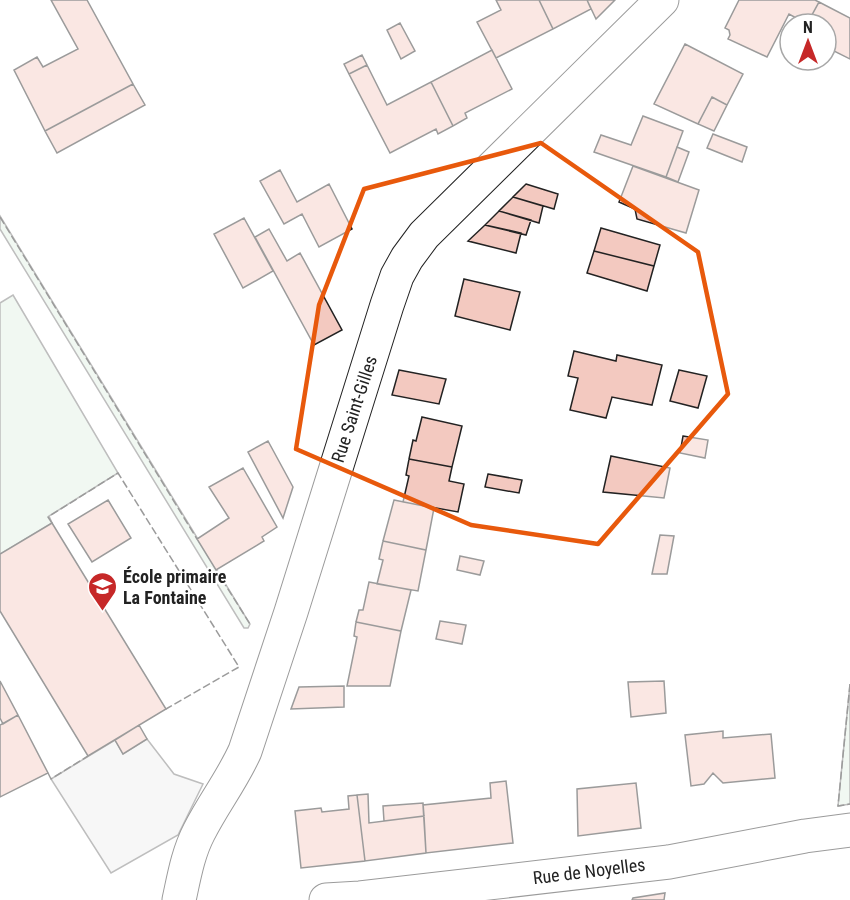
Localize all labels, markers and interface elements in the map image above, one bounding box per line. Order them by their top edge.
north arrow [778,12,838,72]
text: N [803,18,813,37]
street label: Rue Saint-Gilles [327,353,381,465]
place label: École primaire La Fontaine [123,566,227,608]
school or university icon: École primaire La Fontaine [86,570,118,612]
street label: Rue de Noyelles [532,854,646,888]

